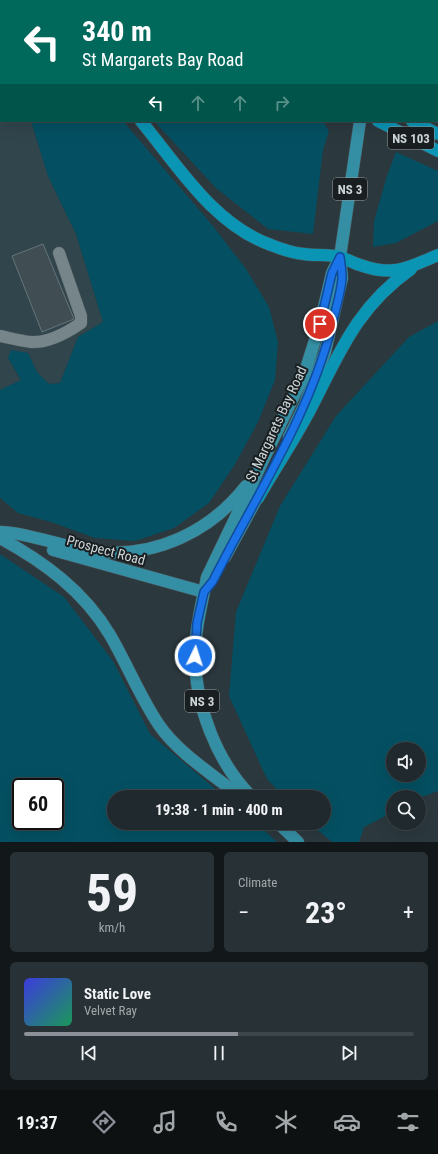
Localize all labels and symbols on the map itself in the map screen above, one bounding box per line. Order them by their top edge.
road number: NS 103 [388,127,434,149]
road number: NS 3 [333,178,367,200]
pin [303,307,337,341]
street label: St Margarets Bay Road [242,364,310,484]
street label: Prospect Road [65,532,147,568]
position arrow [174,635,216,677]
road number: NS 3 [185,690,219,712]
speed limit sign: 60 [12,778,64,830]

